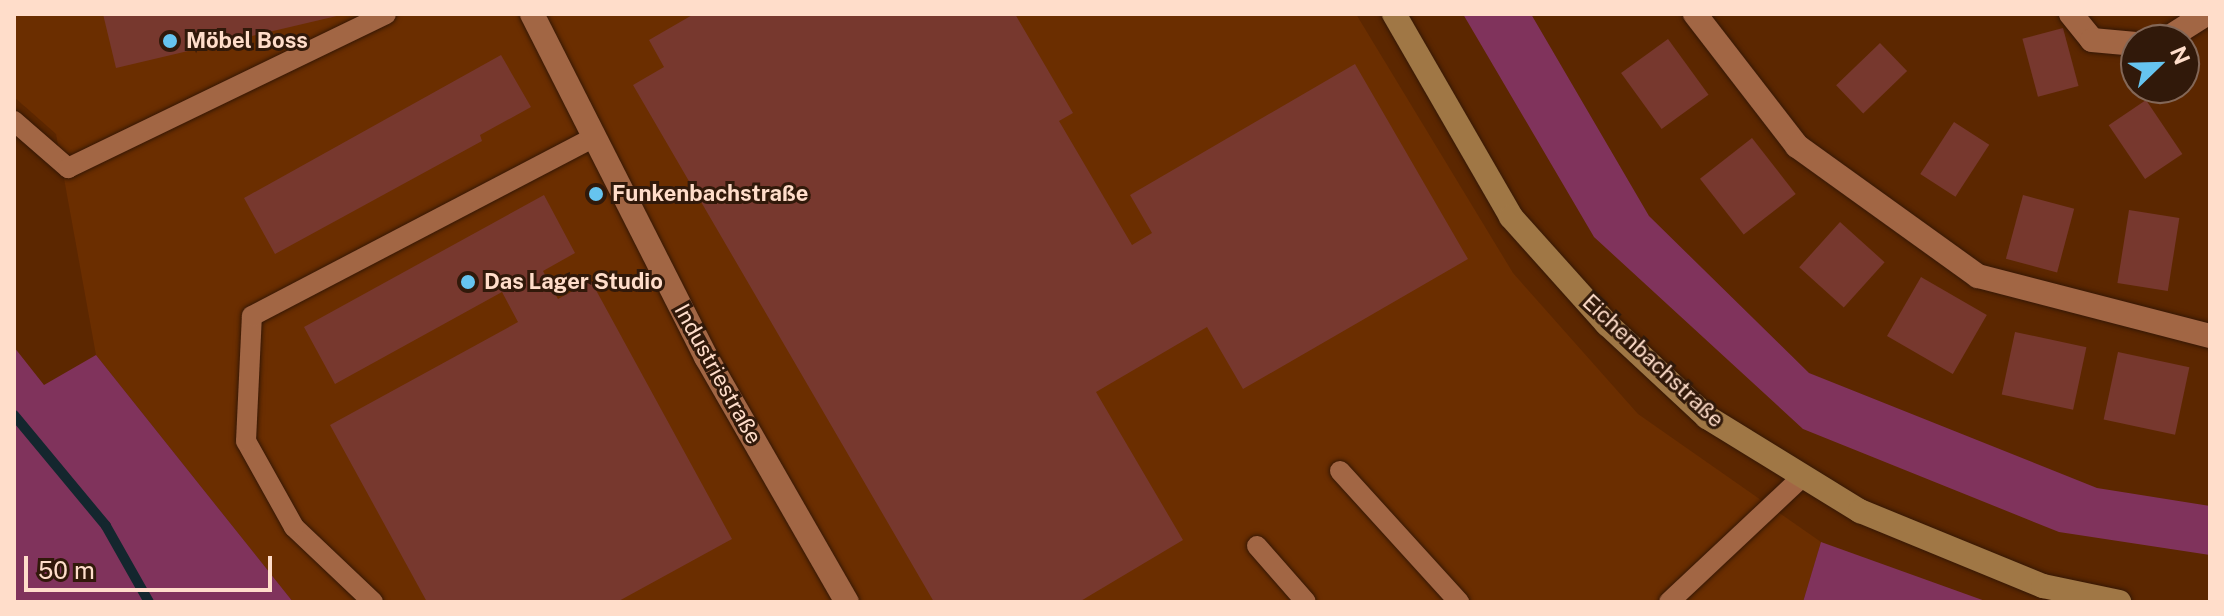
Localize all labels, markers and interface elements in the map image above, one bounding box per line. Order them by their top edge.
north arrow [2120,24,2200,104]
place label: Möbel Boss [186,28,308,54]
marker: Möbel Boss [161,32,179,50]
text: N [2165,42,2196,68]
place label: Funkenbachstraße [612,181,808,207]
marker: Funkenbachstraße [587,185,605,203]
place label: Das Lager Studio [484,269,663,295]
marker: Das Lager Studio [459,273,477,291]
street label: Eichenbachstraße [1577,289,1729,433]
street label: Industriestraße [669,299,767,449]
scale bar [28,540,276,590]
text: 50 m [38,556,95,584]

